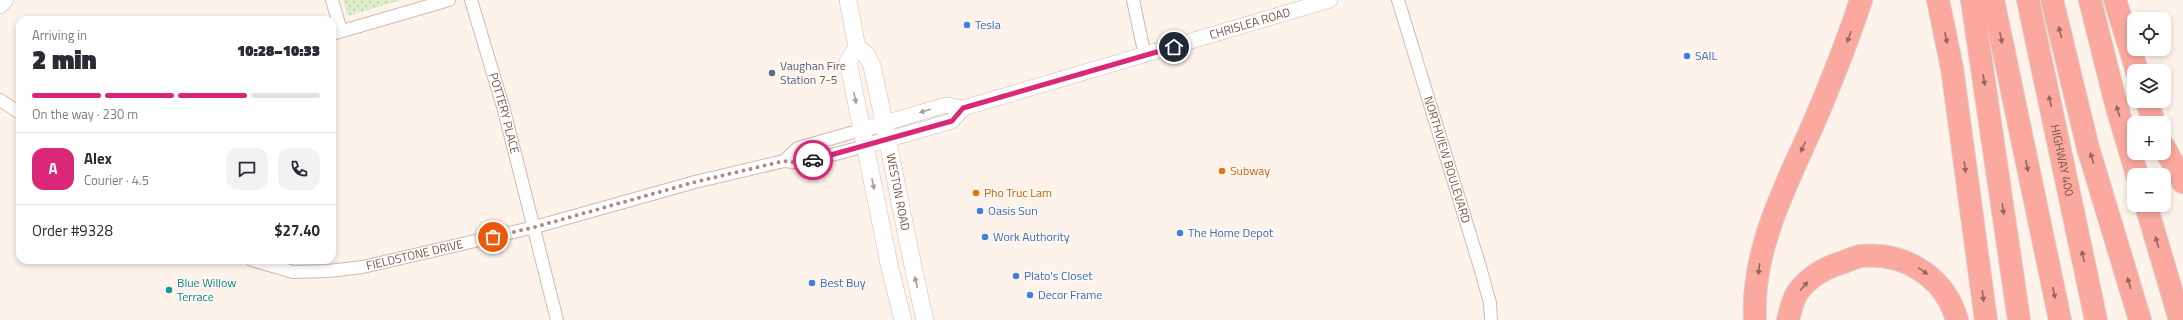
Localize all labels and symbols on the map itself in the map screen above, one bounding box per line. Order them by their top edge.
street label: CHRISLEA ROAD [1207,2,1293,44]
place label: Tesla [975,15,1001,34]
marker: Tesla [962,20,972,30]
one-way arrow [2057,26,2063,38]
pin [1157,30,1191,64]
one-way arrow [1846,31,1852,43]
one-way arrow [1943,32,1949,44]
one-way arrow [1998,32,2004,44]
place label: SAIL [1695,46,1717,65]
marker: SAIL [1682,51,1692,61]
place label: Vaughan Fire Station 7-5 [780,56,846,89]
marker: Vaughan Fire Station 7-5 [767,68,777,78]
street label: POTTERY PLACE [484,70,525,156]
one-way arrow [1982,74,1988,86]
one-way arrow [853,92,859,104]
street label: NORTHVIEW BOULEVARD [1419,94,1476,226]
one-way arrow [2046,95,2052,107]
one-way arrow [2115,104,2121,116]
one-way arrow [919,108,931,114]
street label: HIGHWAY 400 [2046,123,2079,198]
courier [793,140,833,180]
one-way arrow [1800,141,1806,152]
street label: WESTON ROAD [882,152,915,233]
one-way arrow [2089,152,2095,164]
one-way arrow [2024,159,2030,172]
place label: Subway [1230,161,1270,180]
one-way arrow [1962,161,1968,173]
marker: Subway [1217,166,1227,176]
one-way arrow [871,178,877,191]
place label: Pho Truc Lam [984,183,1052,202]
marker: Pho Truc Lam [971,188,981,198]
place label: Oasis Sun [988,201,1038,220]
one-way arrow [2000,203,2006,215]
marker: Oasis Sun [975,206,985,216]
pin [476,220,510,254]
place label: The Home Depot [1188,223,1274,242]
place label: Work Authority [993,227,1070,246]
marker: The Home Depot [1175,228,1185,238]
marker: Work Authority [980,232,990,242]
street label: FIELDSTONE DRIVE [364,234,465,275]
one-way arrow [2154,236,2160,248]
one-way arrow [2079,249,2085,262]
one-way arrow [1756,263,1763,275]
place label: Plato's Closet [1024,266,1093,285]
one-way arrow [1918,267,1928,275]
marker: Plato's Closet [1011,271,1021,281]
place label: Blue Willow Terrace [177,273,236,306]
place label: Best Buy [820,273,866,292]
one-way arrow [913,276,919,288]
one-way arrow [2126,276,2132,288]
marker: Best Buy [807,278,817,288]
one-way arrow [1800,280,1809,291]
marker: Blue Willow Terrace [164,285,174,295]
place label: Decor Frame [1038,285,1102,304]
one-way arrow [2052,287,2058,299]
marker: Decor Frame [1025,290,1035,300]
one-way arrow [1979,290,1986,302]

